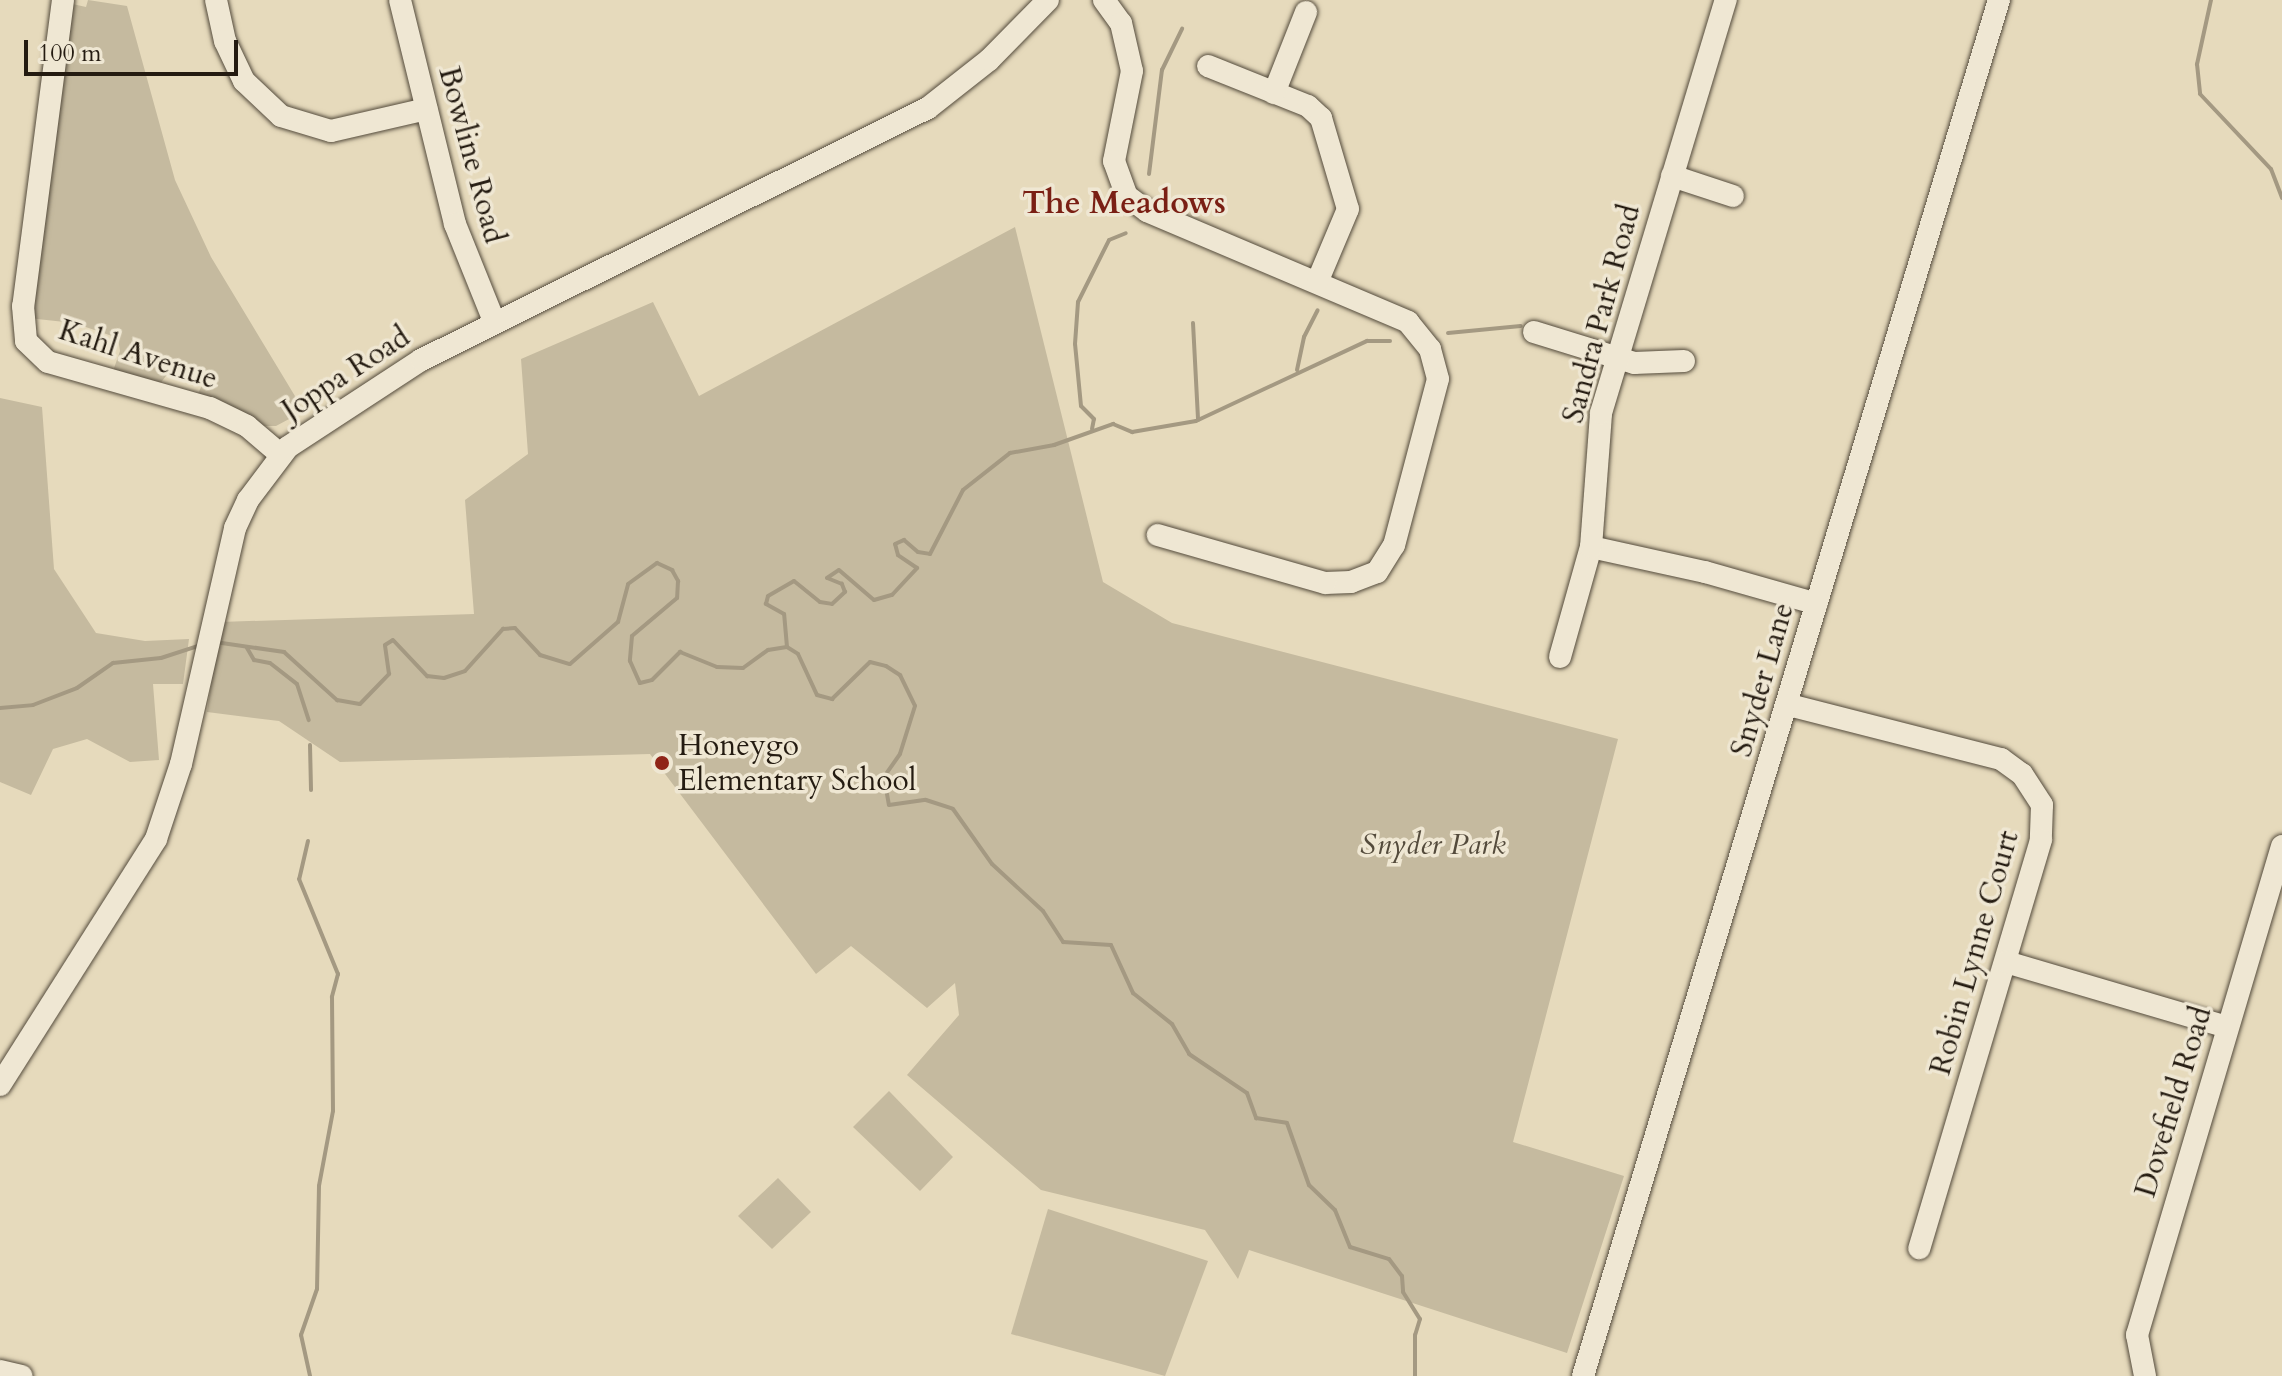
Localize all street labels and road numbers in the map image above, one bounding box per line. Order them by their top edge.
street label: Bowline Road [430,63,512,247]
street label: Sandra Park Road [1556,201,1648,427]
street label: Kahl Avenue [54,312,222,398]
street label: Joppa Road [275,319,417,429]
street label: Snyder Lane [1724,599,1802,761]
street label: Robin Lynne Court [1923,827,2027,1079]
street label: Dovefield Road [2128,1002,2220,1202]

